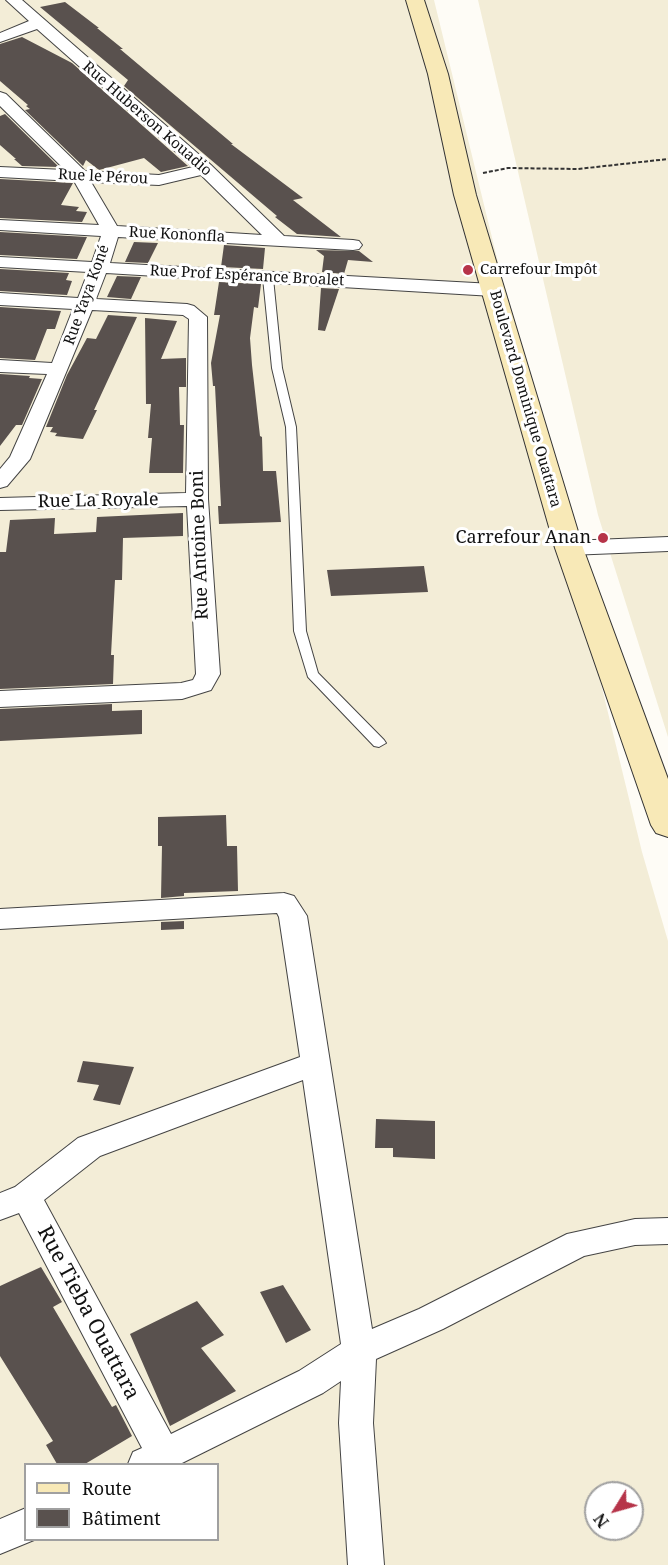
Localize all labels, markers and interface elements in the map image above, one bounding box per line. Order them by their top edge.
street label: Rue Huberson Kouadio [79,58,215,180]
street label: Rue le Pérou [57,166,149,188]
street label: Rue Kononfla [128,223,226,247]
street label: Rue Yaya Koné [61,242,113,348]
place label: Carrefour Impôt [480,261,597,279]
street label: Rue Prof Espérance Broalet [149,262,345,290]
marker: Carrefour Impôt [461,263,475,277]
street label: Boulevard Dominique Ouattara [485,288,565,510]
street label: Rue Antoine Boni [187,470,213,620]
street label: Rue La Royale [37,489,159,513]
place label: Carrefour Anan [456,527,591,549]
marker: Carrefour Anan [596,531,610,545]
street label: Rue Tieba Ouattara [31,1222,145,1404]
legend [24,1463,219,1541]
text: Route [82,1476,132,1500]
north arrow [584,1481,644,1541]
text: Bâtiment [82,1506,161,1530]
text: N [589,1509,614,1532]

